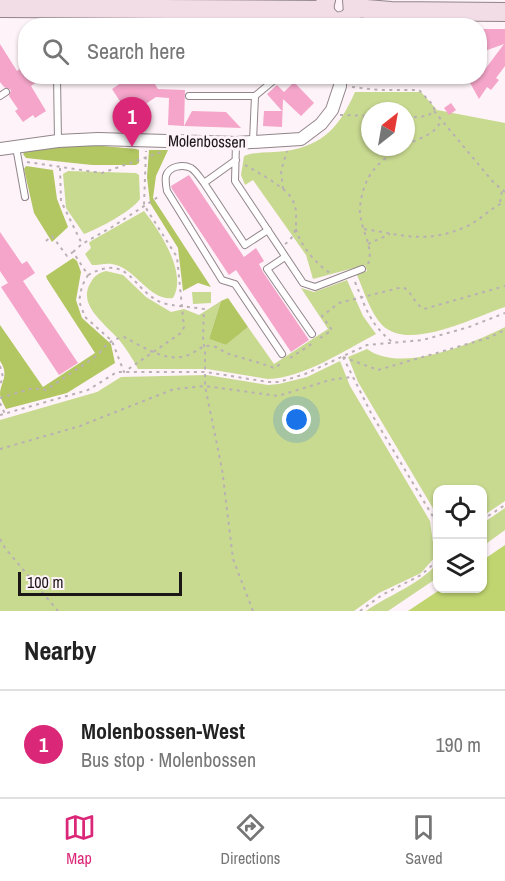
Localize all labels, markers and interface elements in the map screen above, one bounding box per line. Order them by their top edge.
search box [18,18,487,84]
icon: search [39,35,72,68]
text: Search here [87,36,185,66]
pin: 1 [112,98,152,147]
north arrow [361,102,415,156]
street label: Molenbossen [168,129,246,153]
your location [282,405,311,434]
map controls [433,485,487,593]
button: locate [433,485,487,539]
button: layers [433,539,487,593]
scale bar [18,569,182,596]
text: 100 m [27,571,63,593]
text: Nearby [24,633,96,668]
text: Molenbossen-West [81,716,245,746]
text: 1 [39,731,48,758]
text: 190 m [435,731,481,758]
text: Bus stop · Molenbossen [81,746,256,773]
tab: Map [63,811,96,869]
tab: Directions [221,811,280,869]
tab: Saved [405,811,443,869]

